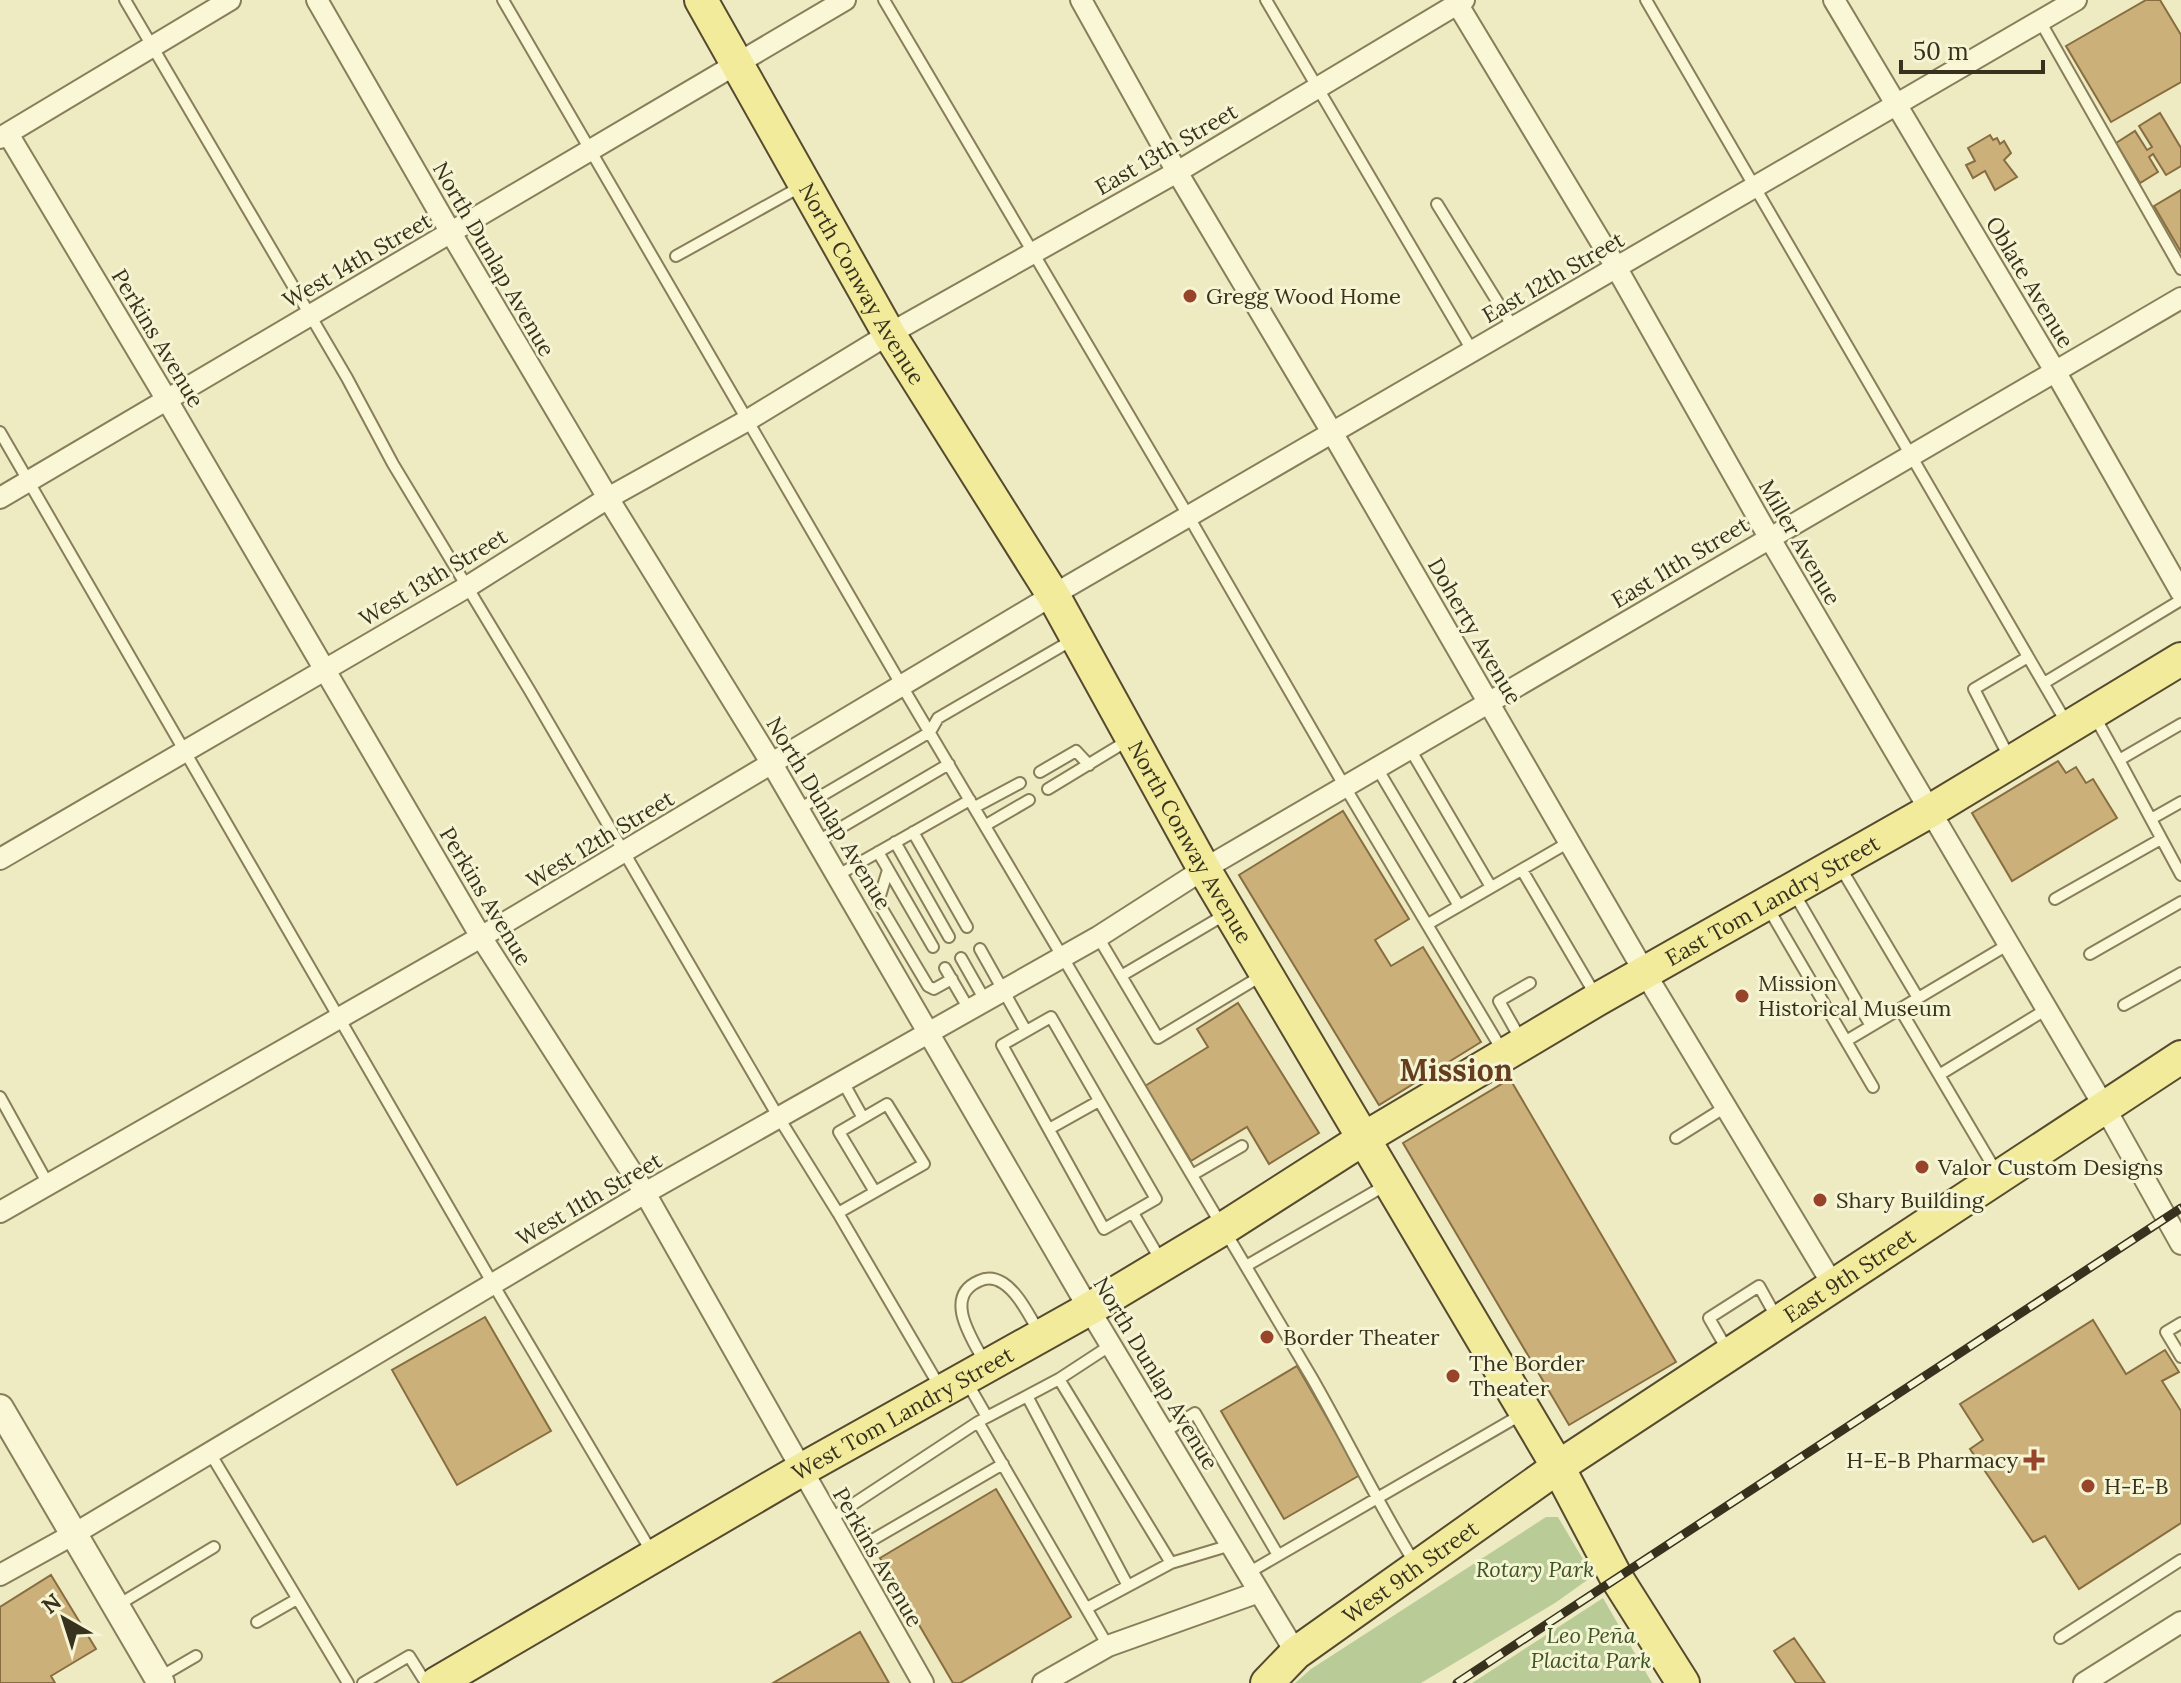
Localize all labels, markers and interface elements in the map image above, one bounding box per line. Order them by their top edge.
scale bar [1901,24,2043,74]
text: 50 m [1913,36,1969,67]
street label: East 13th Street [1090,97,1243,201]
street label: North Dunlap Avenue [427,157,561,361]
street label: North Conway Avenue [793,178,931,390]
street label: West 14th Street [278,206,437,314]
street label: Oblate Avenue [1980,211,2080,353]
street label: East 12th Street [1477,225,1629,329]
street label: Perkins Avenue [106,264,210,412]
place label: Gregg Wood Home [1206,282,1401,310]
marker: Gregg Wood Home [1181,287,1199,305]
street label: Miller Avenue [1753,474,1847,610]
street label: East 11th Street [1606,510,1754,614]
street label: West 13th Street [354,522,512,632]
street label: Doherty Avenue [1422,553,1528,709]
street label: North Dunlap Avenue [760,711,898,915]
street label: North Conway Avenue [1122,736,1259,948]
street label: West 12th Street [521,784,679,894]
street label: Perkins Avenue [434,822,538,970]
street label: East Tom Landry Street [1660,828,1885,972]
place label: Mission Historical Museum [1758,969,1952,1022]
marker: Mission Historical Museum [1733,987,1751,1005]
district label: Mission [1399,1051,1513,1089]
street label: West 11th Street [511,1146,667,1252]
place label: Valor Custom Designs [1937,1153,2163,1181]
marker: Valor Custom Designs [1913,1158,1931,1176]
place label: Shary Building [1836,1186,1985,1214]
marker: Shary Building [1811,1191,1829,1209]
street label: East 9th Street [1778,1221,1921,1329]
street label: North Dunlap Avenue [1087,1271,1225,1475]
place label: Border Theater [1283,1323,1440,1351]
marker: Border Theater [1258,1328,1276,1346]
street label: West Tom Landry Street [787,1340,1019,1486]
place label: The Border Theater [1469,1349,1585,1402]
marker: The Border Theater [1444,1367,1462,1385]
place label: H-E-B Pharmacy [1846,1446,2018,1474]
marker: H-E-B Pharmacy [2025,1451,2043,1469]
place label: H-E-B [2104,1472,2169,1500]
marker: H-E-B [2079,1477,2097,1495]
street label: Perkins Avenue [827,1482,929,1632]
street label: West 9th Street [1337,1514,1484,1630]
park label: Rotary Park [1476,1555,1594,1583]
north arrow [24,1579,104,1659]
text: N [36,1587,67,1620]
park label: Leo Peña Placita Park [1531,1621,1651,1674]

